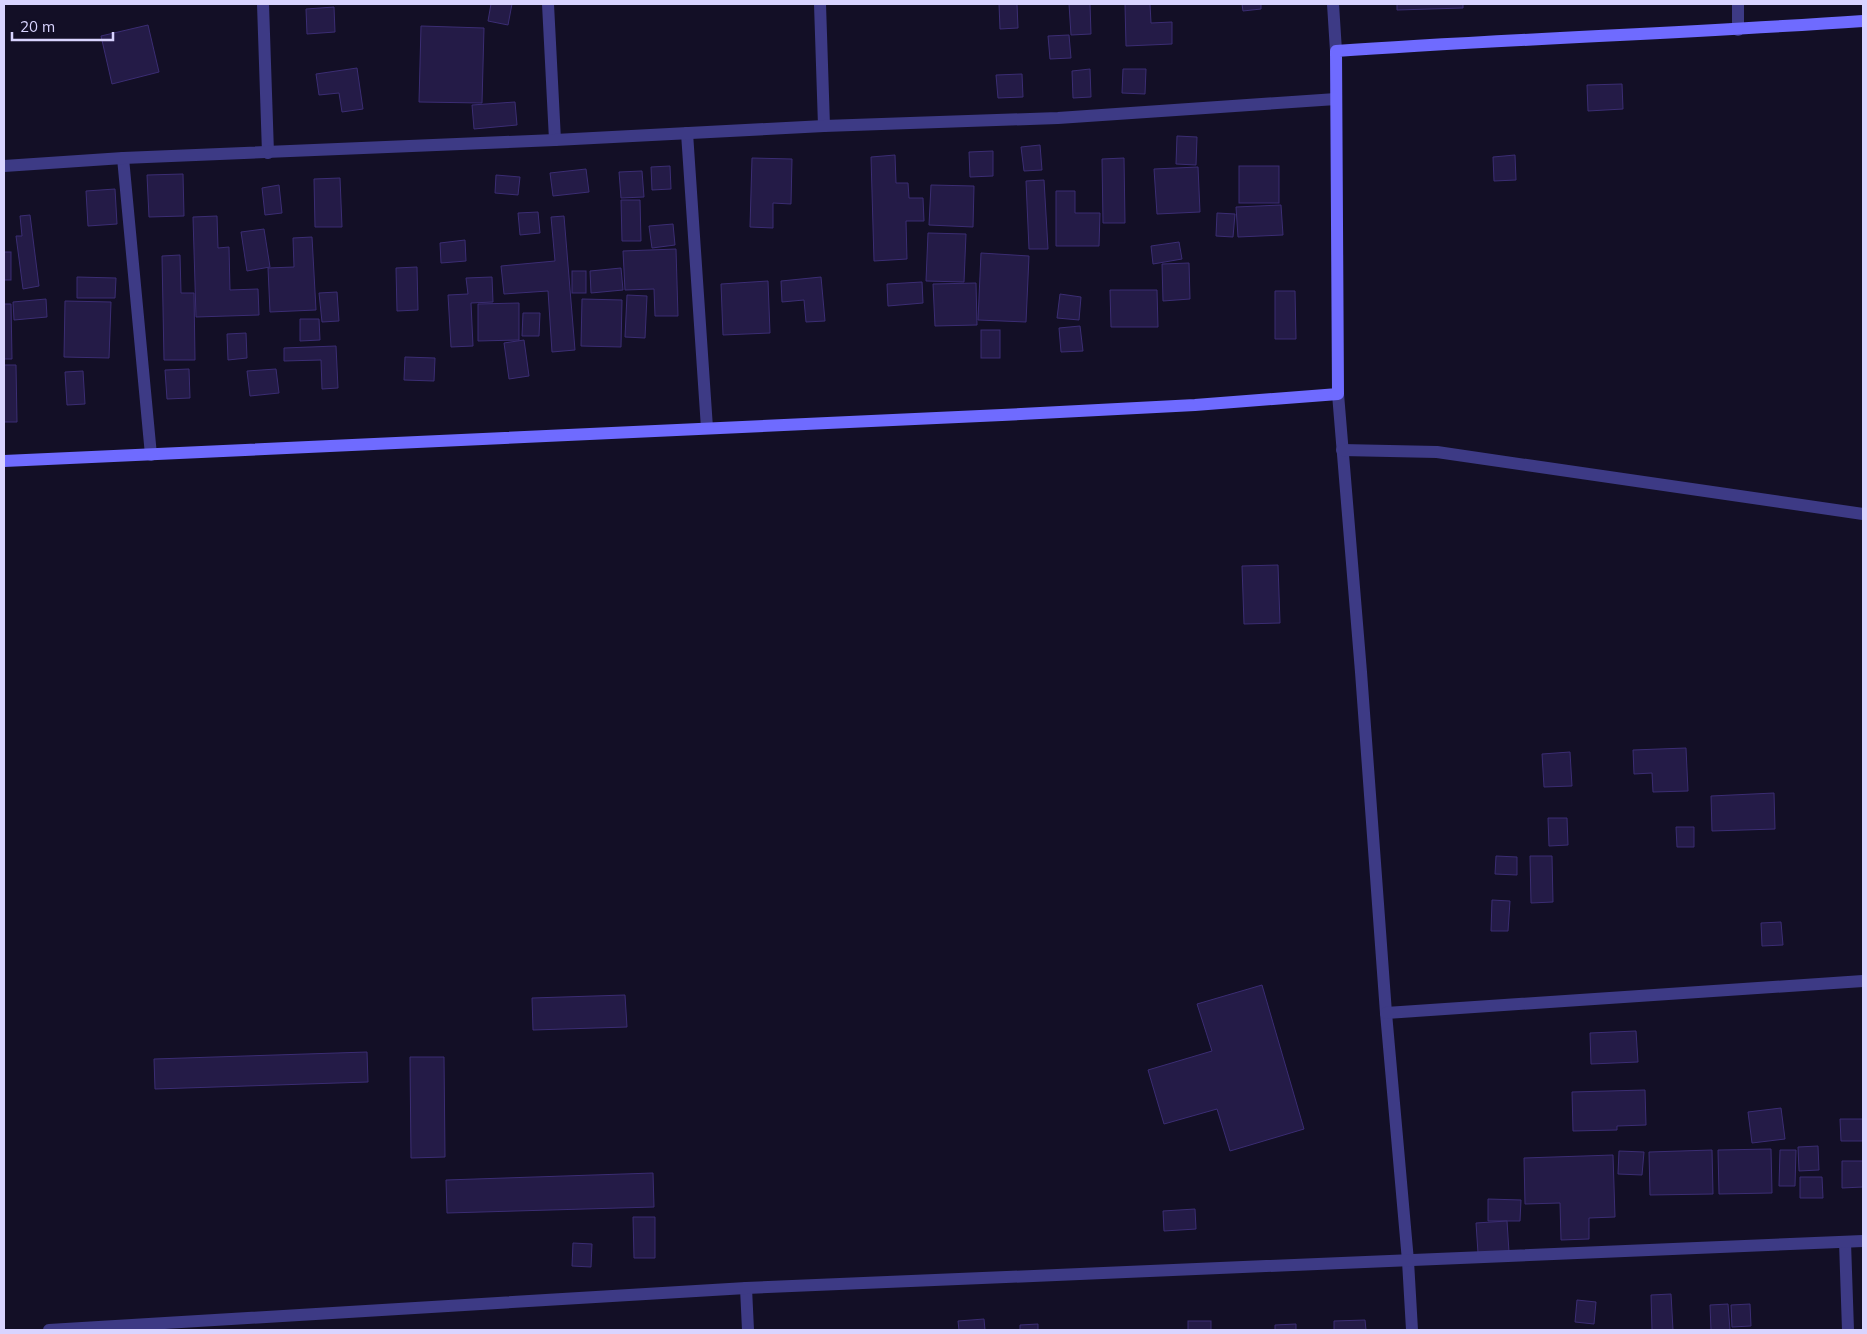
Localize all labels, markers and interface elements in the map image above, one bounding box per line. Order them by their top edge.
scale bar [12,10,114,42]
text: 20 m [20,17,55,36]

